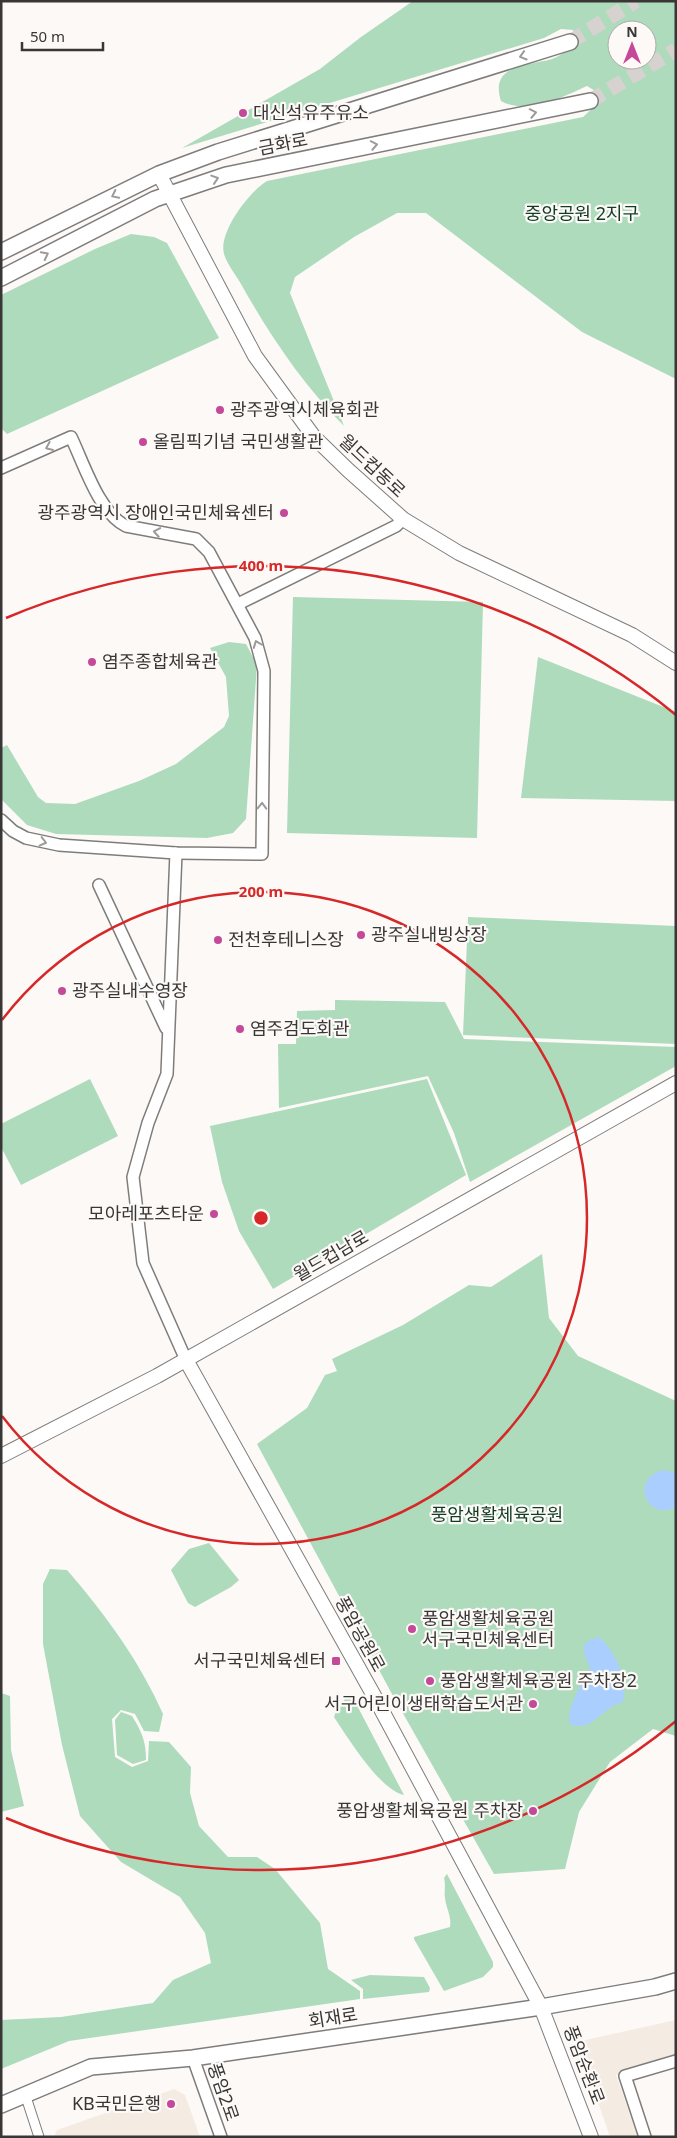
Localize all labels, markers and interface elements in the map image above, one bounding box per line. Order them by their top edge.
scale bar [22,20,104,52]
north arrow [607,20,657,70]
text: N [626,22,638,41]
text: 50 m [30,26,65,46]
one-way arrow [520,51,528,61]
place label: 대신석유주유소 [253,100,369,124]
marker: 대신석유주유소 [237,107,249,119]
one-way arrow [529,108,537,119]
street label: 금화로 [256,126,309,160]
one-way arrow [369,140,378,151]
one-way arrow [210,174,219,184]
one-way arrow [111,189,120,200]
park label: 중앙공원 2지구 [525,201,639,225]
one-way arrow [39,251,48,261]
place label: 광주광역시체육회관 [230,397,379,421]
marker: 광주광역시체육회관 [214,404,226,416]
street label: 월드컵동로 [334,428,411,502]
place label: 올림픽기념 국민생활관 [153,429,324,453]
marker: 올림픽기념 국민생활관 [137,436,149,448]
one-way arrow [45,442,53,452]
place label: 광주광역시 장애인국민체육센터 [37,500,274,524]
marker: 광주광역시 장애인국민체육센터 [278,507,290,519]
one-way arrow [153,527,161,537]
text: 400 m [239,555,283,575]
one-way arrow [253,640,263,649]
place label: 염주종합체육관 [102,649,218,673]
marker: 염주종합체육관 [86,656,98,668]
one-way arrow [257,801,268,809]
one-way arrow [39,836,48,847]
text: 200 m [239,881,283,901]
place label: 광주실내빙상장 [371,922,487,946]
place label: 전천후테니스장 [228,927,344,951]
marker: 광주실내빙상장 [355,929,367,941]
marker: 전천후테니스장 [212,934,224,946]
place label: 광주실내수영장 [72,978,188,1002]
marker: 광주실내수영장 [56,985,68,997]
place label: 염주검도회관 [250,1016,350,1040]
marker: 염주검도회관 [234,1023,246,1035]
place label: 모아레포츠타운 [88,1201,204,1225]
marker: 모아레포츠타운 [208,1208,220,1220]
centre of rings [252,1209,270,1227]
street label: 월드컵남로 [289,1224,372,1286]
park label: 풍암생활체육공원 [431,1502,563,1526]
street label: 풍암공원로 [330,1591,391,1676]
place label: 풍암생활체육공원 서구국민체육센터 [422,1606,554,1651]
marker: 풍암생활체육공원 서구국민체육센터 [406,1623,418,1635]
place label: 서구국민체육센터 [194,1648,326,1672]
marker: 서구국민체육센터 [330,1655,342,1667]
place label: 풍암생활체육공원 주차장2 [440,1668,637,1692]
marker: 풍암생활체육공원 주차장2 [424,1675,436,1687]
place label: 서구어린이생태학습도서관 [324,1691,523,1715]
marker: 서구어린이생태학습도서관 [527,1698,539,1710]
place label: 풍암생활체육공원 주차장 [336,1798,523,1822]
marker: 풍암생활체육공원 주차장 [527,1805,539,1817]
street label: 회재로 [306,2001,359,2033]
street label: 풍암순환로 [559,2022,611,2108]
street label: 풍암2로 [203,2059,245,2124]
place label: KB국민은행 [72,2091,161,2115]
marker: KB국민은행 [165,2098,177,2110]

